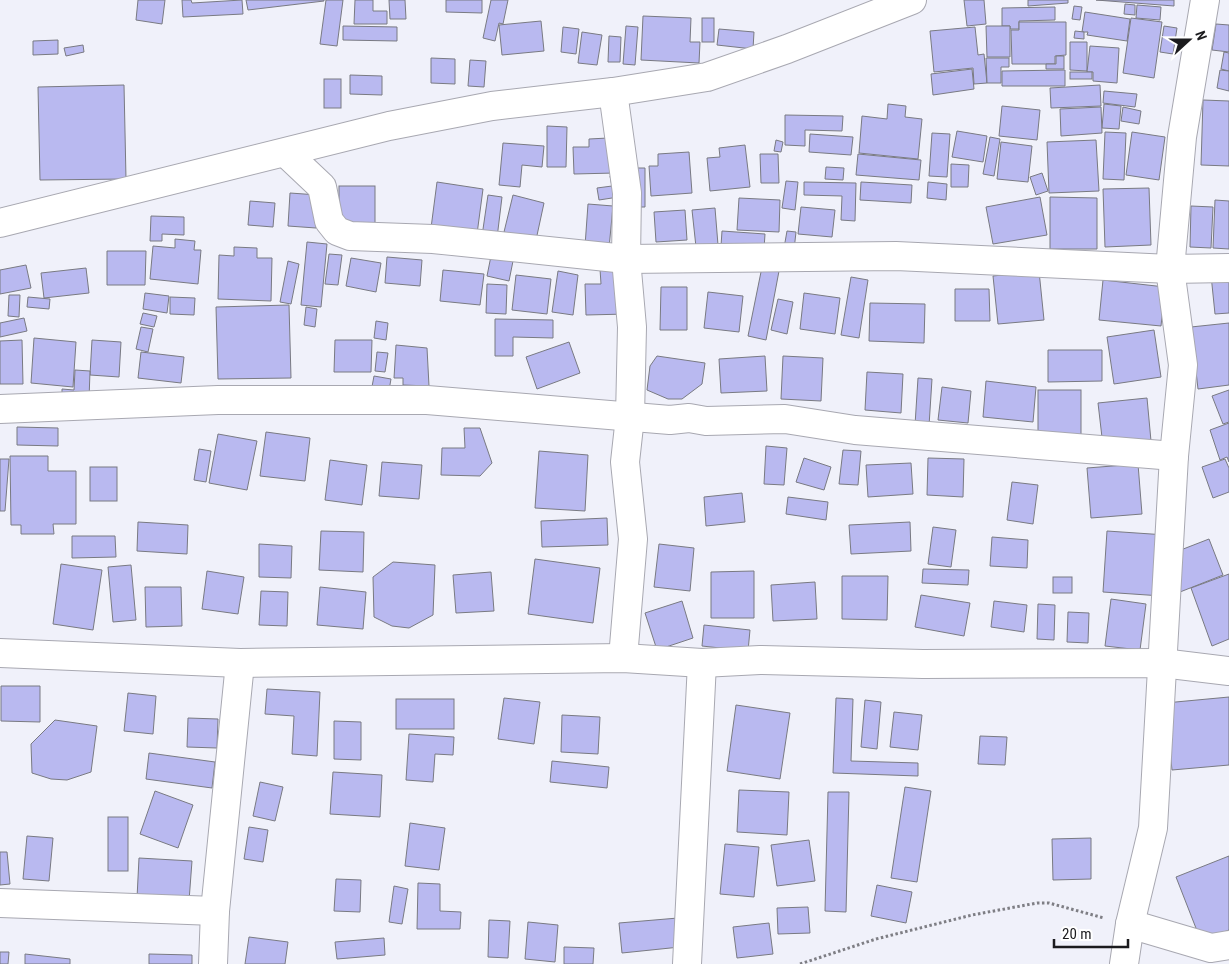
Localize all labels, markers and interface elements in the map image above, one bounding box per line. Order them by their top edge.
north arrow [1164,15,1214,65]
text: N [1192,28,1210,42]
scale bar [1054,916,1128,948]
text: 20 m [1062,925,1092,943]

